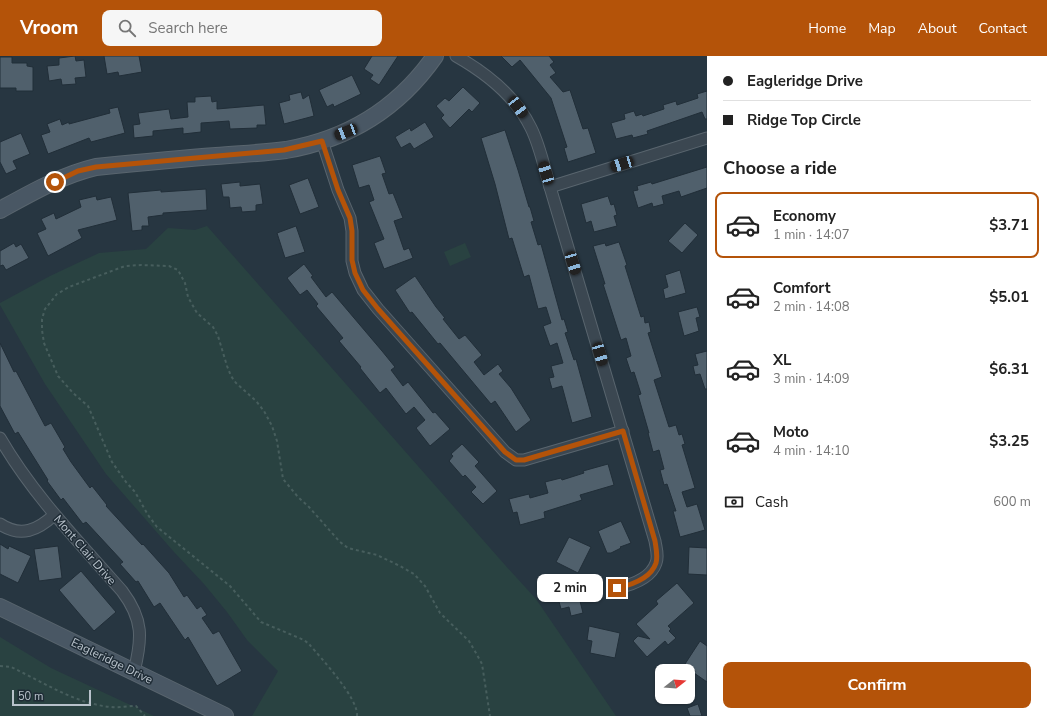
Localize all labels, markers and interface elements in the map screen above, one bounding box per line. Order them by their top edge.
search box [102,10,382,46]
text: Vroom [20,15,78,41]
icon: search [116,17,138,39]
text: Search here [148,18,228,38]
text: Home [808,19,846,38]
text: Map [868,19,896,38]
text: About [918,19,957,38]
text: Contact [979,19,1027,38]
text: Eagleridge Drive [747,71,863,91]
car [506,94,530,120]
text: Ridge Top Circle [747,110,861,130]
car [333,122,359,142]
car [609,155,635,173]
text: Choose a ride [723,156,837,180]
car [537,160,555,186]
route start [46,173,64,191]
text: Economy [773,206,836,226]
icon: car [725,207,761,243]
text: $3.71 [989,215,1029,235]
text: 1 min · 14:07 [773,226,849,244]
car [564,250,582,276]
text: Comfort [773,278,830,298]
icon: car [725,279,761,315]
text: $5.01 [989,287,1029,307]
text: 2 min · 14:08 [773,298,849,316]
car [591,341,609,367]
text: XL [773,350,792,370]
icon: car [725,351,761,387]
text: $6.31 [989,359,1029,379]
text: 3 min · 14:09 [773,370,849,388]
text: Moto [773,422,809,442]
icon: car [725,423,761,459]
text: $3.25 [989,431,1029,451]
text: 4 min · 14:10 [773,442,849,460]
icon: cash [723,491,745,513]
text: Cash [755,492,789,512]
text: 600 m [993,493,1031,511]
street label: Mont Clair Drive [50,512,120,588]
callout: 2 min [537,574,603,602]
text: 2 min [553,579,587,597]
route end [608,579,626,597]
street label: Eagleridge Drive [68,634,156,688]
button: Confirm [723,662,1031,708]
north arrow [655,664,695,704]
map controls [655,664,695,704]
scale bar [12,688,91,707]
text: 50 m [18,689,43,704]

